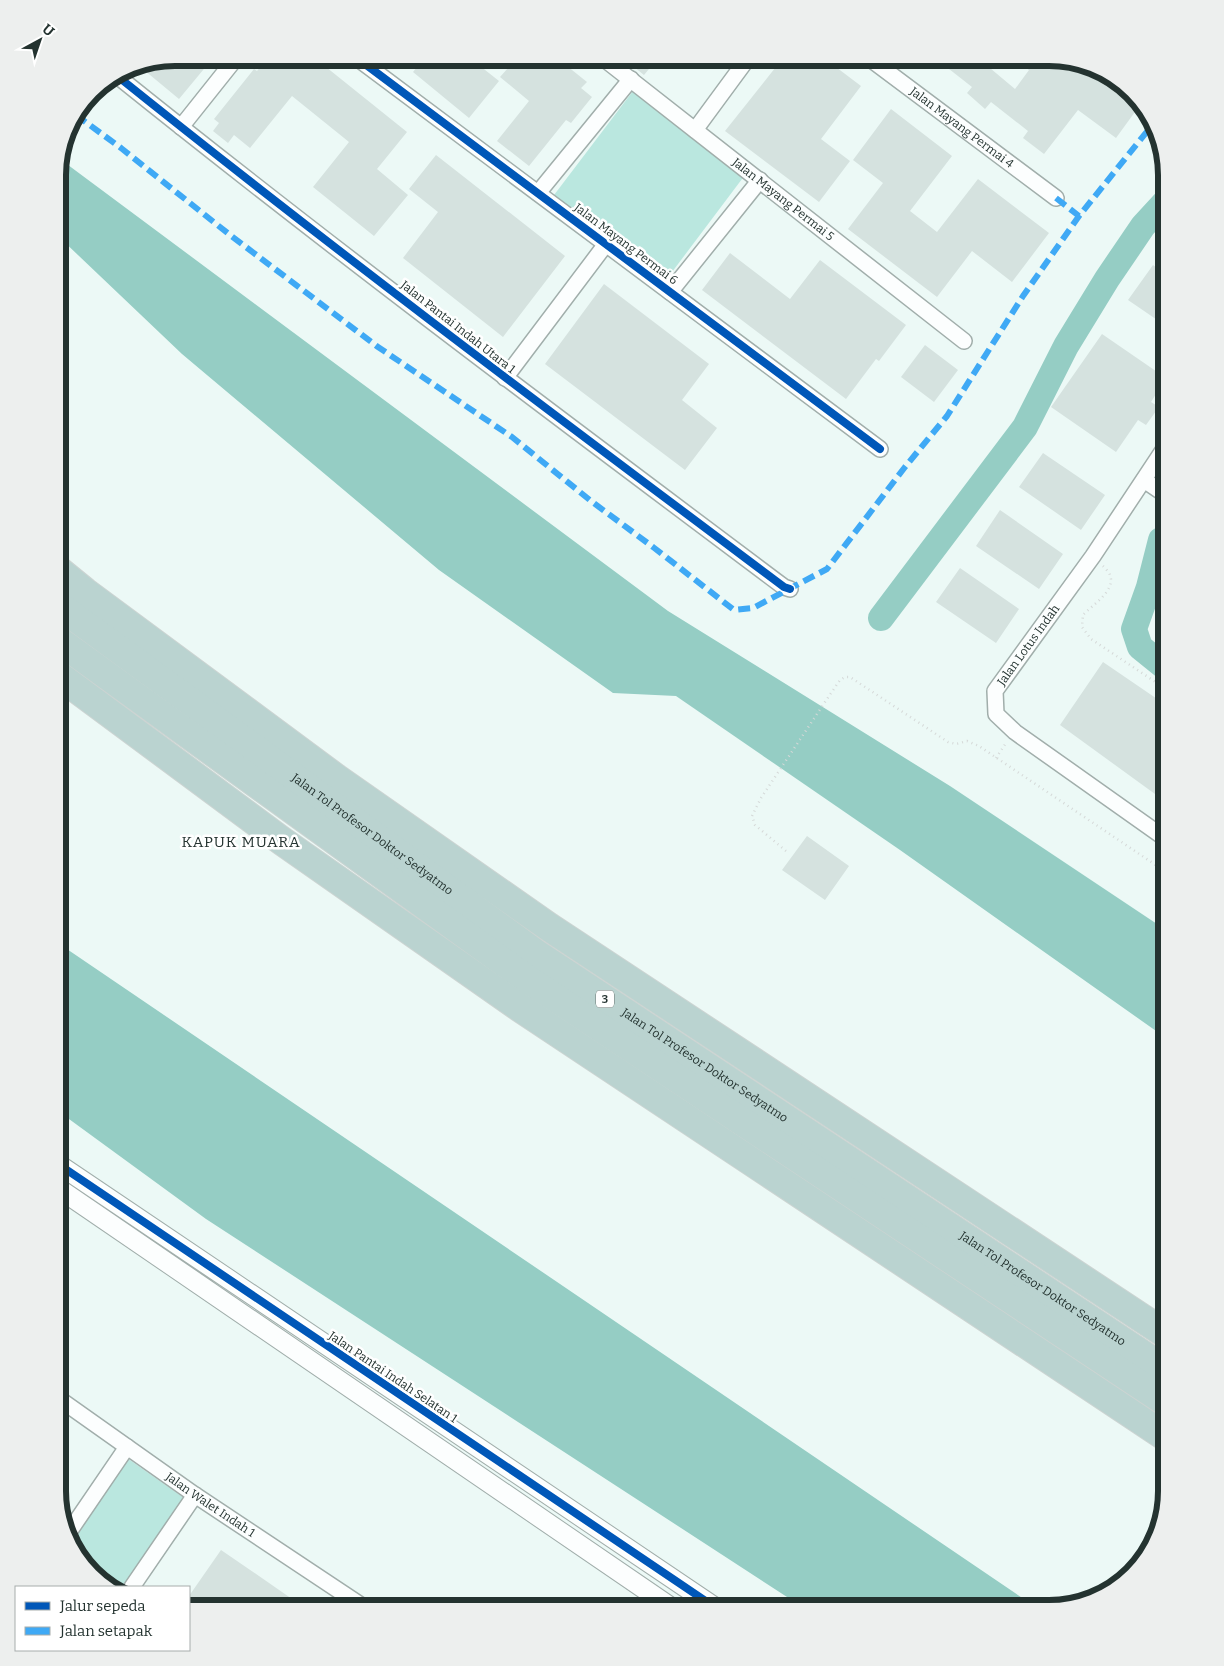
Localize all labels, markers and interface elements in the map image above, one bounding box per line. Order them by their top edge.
north arrow [15,15,65,65]
text: U [39,21,58,41]
street label: Jalan Mayang Permai 4 [906,84,1017,171]
street label: Jalan Mayang Permai 5 [729,154,837,243]
street label: Jalan Mayang Permai 6 [571,200,680,287]
street label: Jalan Pantai Indah Utara 1 [397,277,518,376]
street label: Jalan Lotus Indah [994,602,1063,689]
street label: Jalan Tol Profesor Doktor Sedyatmo [288,770,456,898]
district label: KAPUK MUARA [181,833,301,851]
road number: 3 [596,991,614,1008]
street label: Jalan Tol Profesor Doktor Sedyatmo [618,1005,791,1125]
street label: Jalan Tol Profesor Doktor Sedyatmo [956,1228,1128,1349]
street label: Jalan Pantai Indah Selatan 1 [325,1328,460,1425]
street label: Jalan Walet Indah 1 [162,1469,258,1540]
legend [15,1586,190,1651]
text: Jalur sepeda [59,1597,146,1615]
text: Jalan setapak [59,1622,153,1640]

